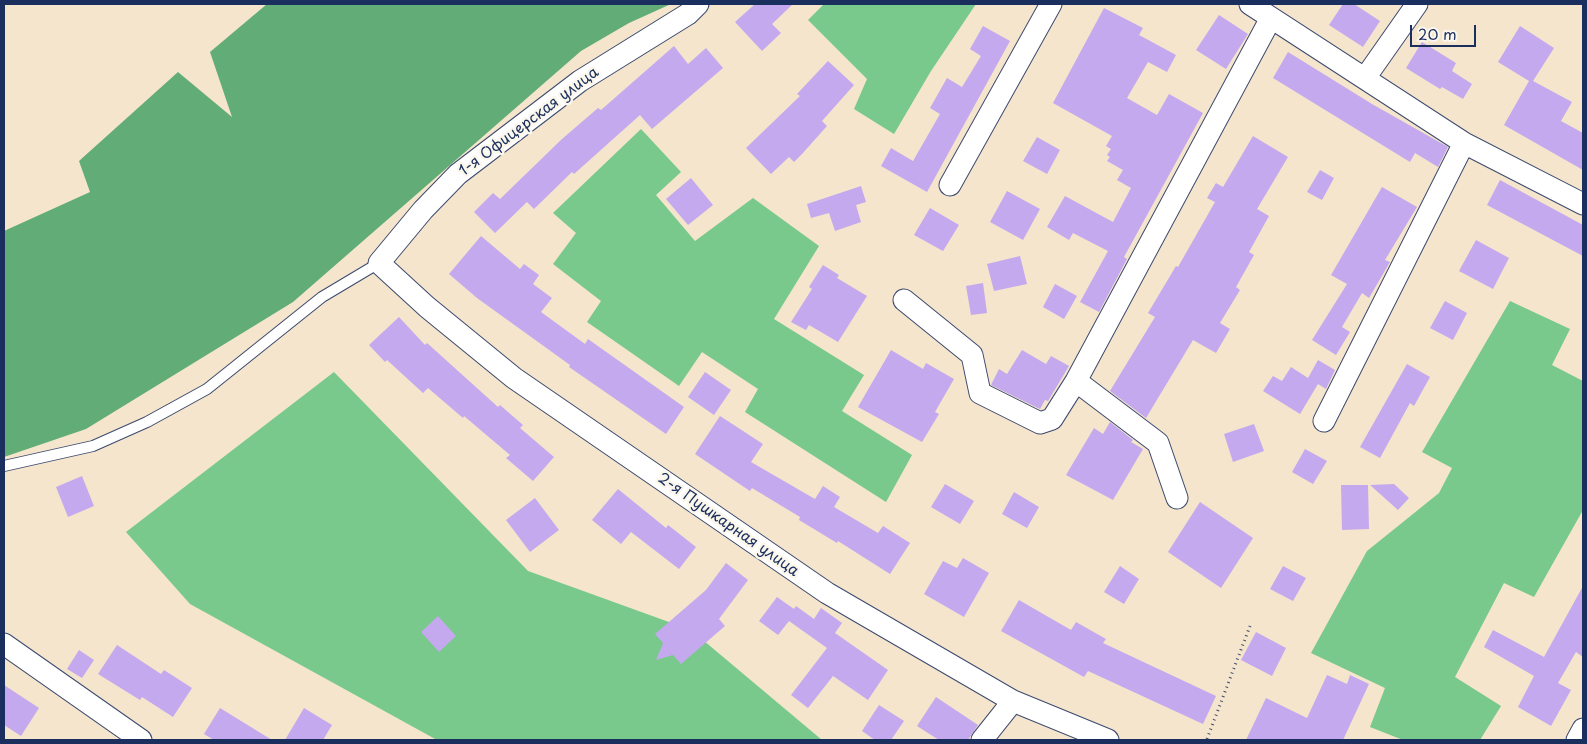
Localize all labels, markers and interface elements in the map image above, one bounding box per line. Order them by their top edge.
scale bar [1412,15,1478,47]
text: 20 m [1418,22,1457,45]
street label: 1-я Офицерская улица [455,64,603,180]
street label: 2-я Пушкарная улица [654,469,802,581]

